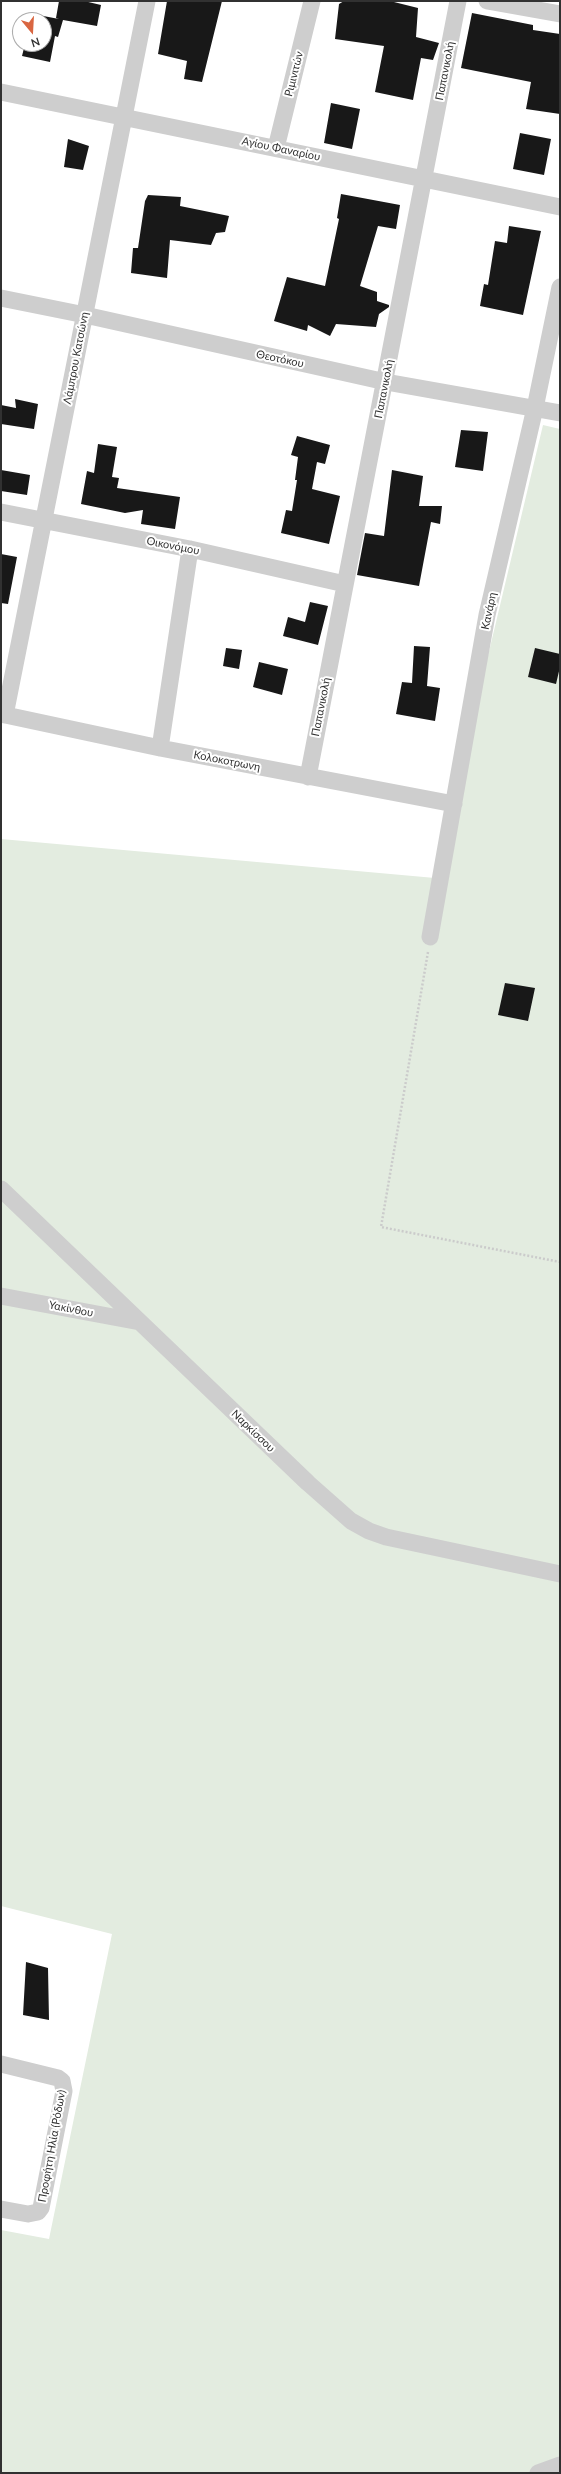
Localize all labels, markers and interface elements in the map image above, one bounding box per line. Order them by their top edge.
north arrow [12,12,52,52]
text: N [30,35,42,50]
street label: Παπανικολή [433,40,457,102]
street label: Ριμινιτών [282,50,306,98]
street label: Αγίου Φαναρίου [241,134,321,164]
street label: Λάμπρου Κατσώνη [61,311,91,405]
street label: Θεοτόκου [255,348,305,370]
street label: Παπανικολή [372,358,396,420]
street label: Οικονόμου [145,534,201,558]
street label: Κανάρη [479,591,499,631]
street label: Παπανικολή [309,676,333,738]
street label: Κολοκοτρωνη [193,748,261,774]
street label: Υακίνθου [48,1298,94,1320]
street label: Ναρκίσσου [229,1407,277,1455]
street label: Προφήτη Ηλία (Ρόδων) [36,2089,68,2203]

